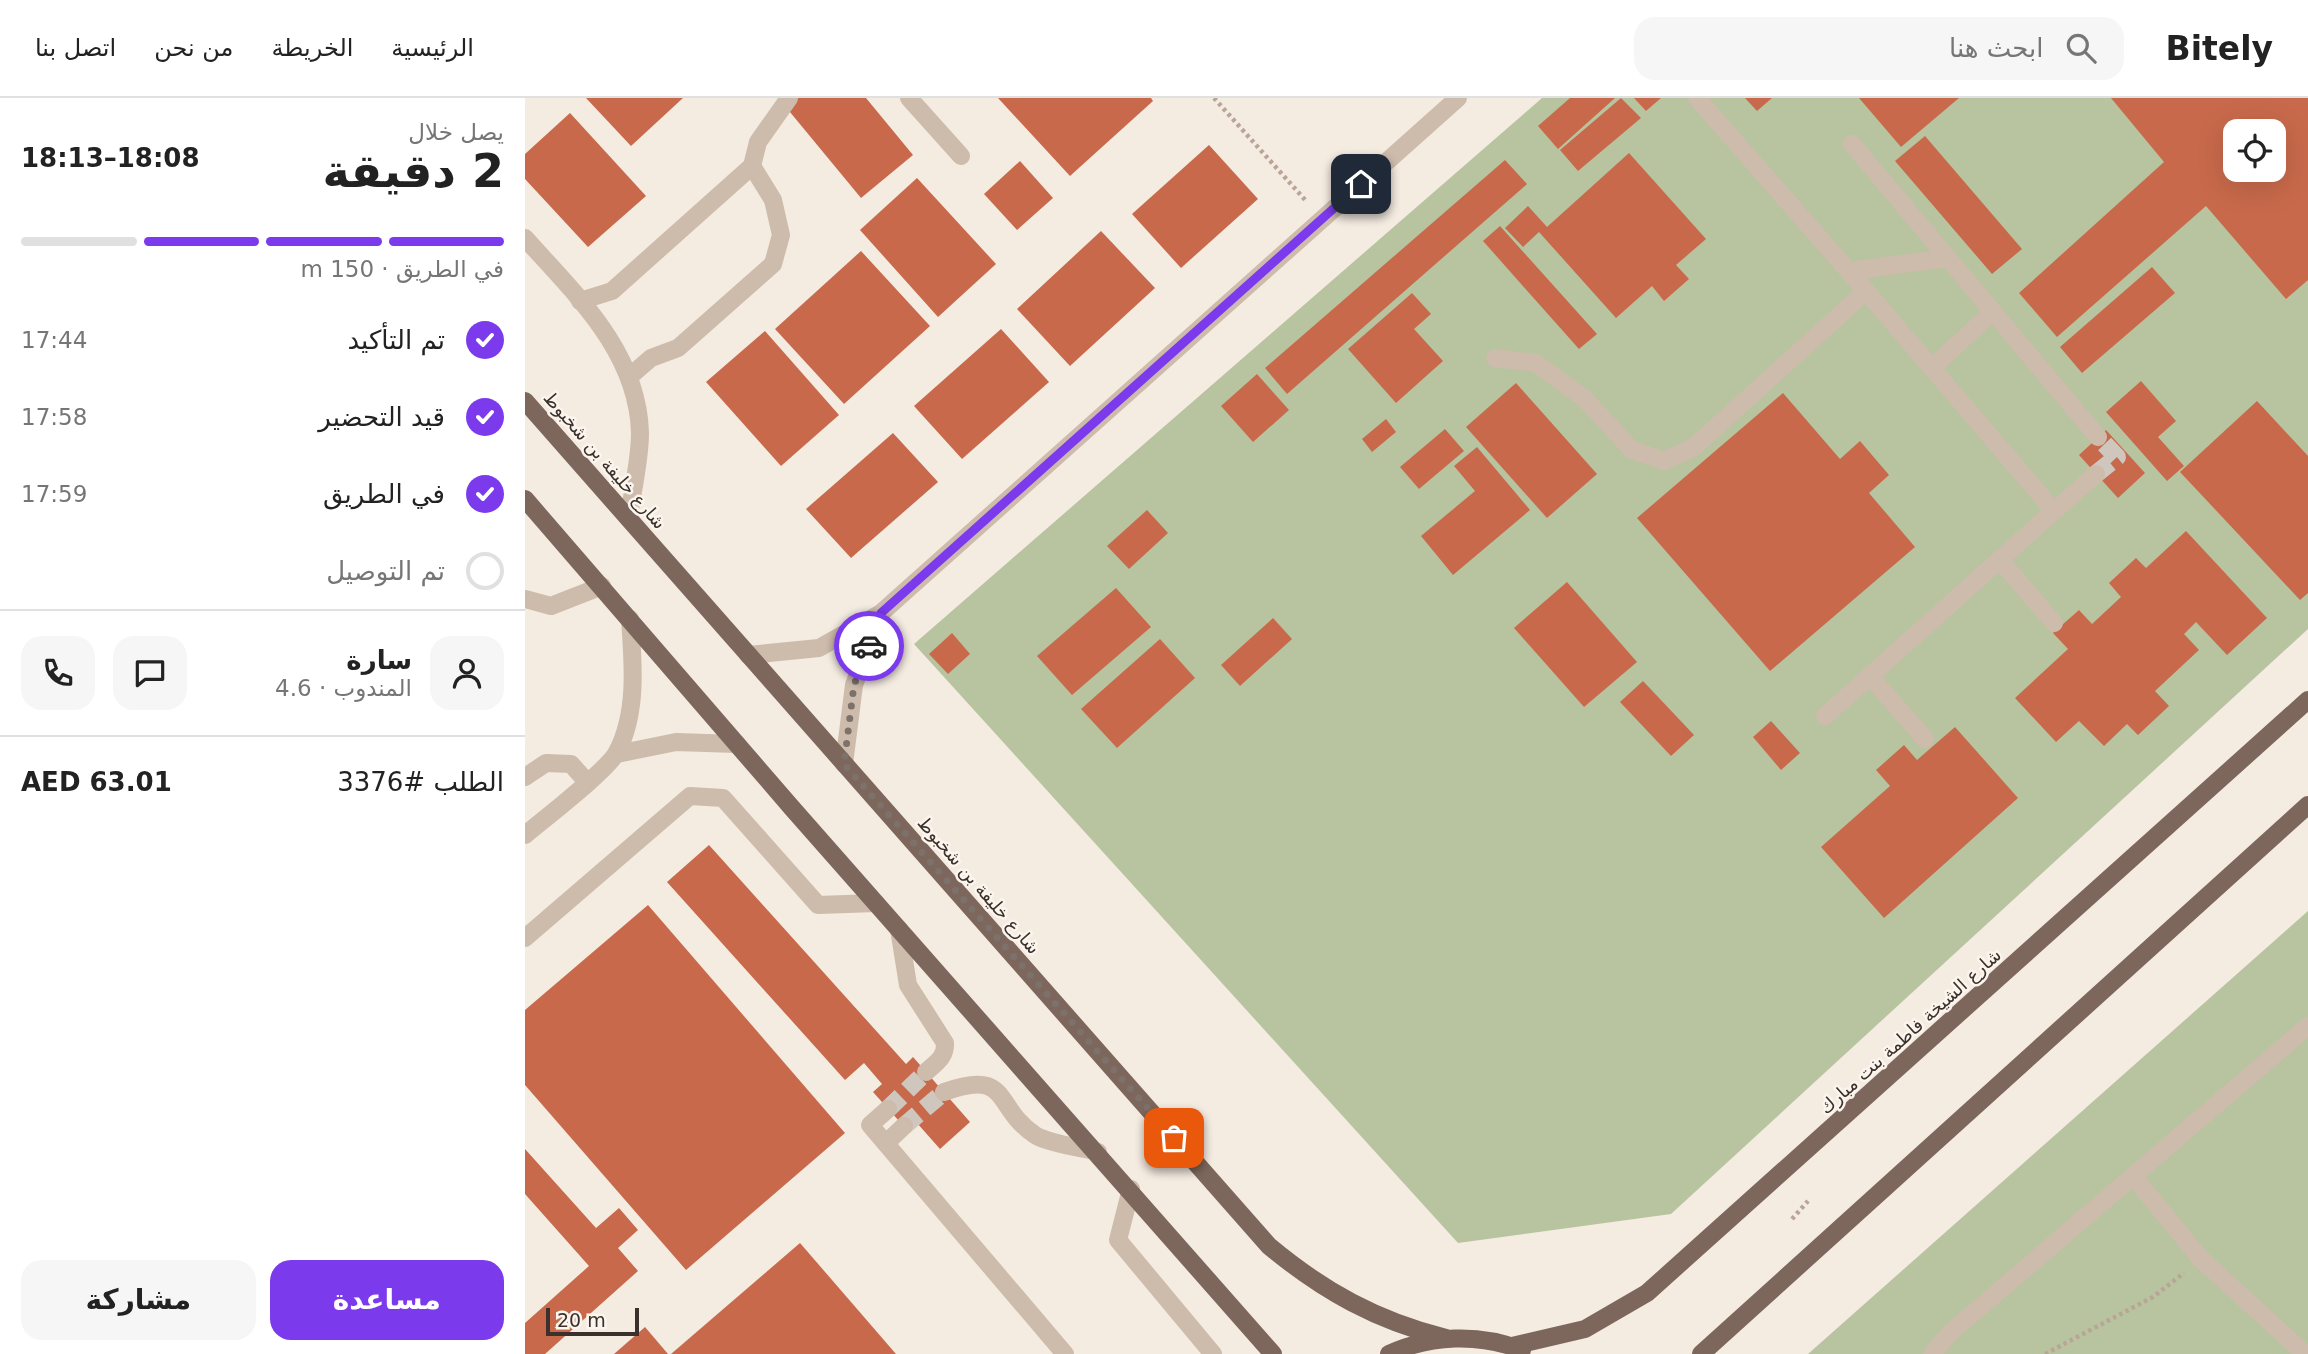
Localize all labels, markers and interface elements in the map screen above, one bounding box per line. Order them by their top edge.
search box [1634,17,2124,80]
icon: search [2062,29,2100,67]
text: Bitely [2166,29,2273,68]
text: ابحث هنا [1949,33,2044,63]
text: اتصل بنا [35,34,116,62]
text: من نحن [154,34,233,62]
text: الخريطة [271,34,353,62]
text: الرئيسية [391,34,474,62]
text: يصل خلال [408,119,504,145]
map controls [2223,119,2286,182]
button: locate [2223,119,2286,182]
text: 18:08–18:13 [21,143,200,173]
text: 2 دقيقة [322,144,504,198]
pin [1331,154,1391,214]
icon: home [1342,165,1380,203]
text: في الطريق · 150 m [300,256,504,282]
icon: check [466,321,504,359]
text: تم التأكيد [347,325,445,355]
text: 17:44 [21,327,87,353]
street label: شارع خليفة بن شخبوط [539,387,670,534]
icon: check [466,398,504,436]
text: قيد التحضير [318,402,445,432]
text: 17:58 [21,404,87,430]
icon: check [466,475,504,513]
text: في الطريق [323,479,445,509]
text: 17:59 [21,481,87,507]
text: تم التوصيل [326,556,445,586]
courier [834,611,904,681]
icon: car [850,627,888,665]
button: phone [21,636,95,710]
button: chat [113,636,187,710]
button: person [430,636,504,710]
text: سارة [346,645,412,675]
text: المندوب · 4.6 [275,675,412,701]
text: AED 63.01 [21,767,172,797]
text: الطلب #3376 [337,767,504,797]
street label: شارع خليفة بن شخبوط [913,812,1044,959]
street label: شارع الشيخة فاطمة بنت مبارك [1815,944,2006,1119]
pin [1144,1108,1204,1168]
icon: bag [1155,1119,1193,1157]
button: مشاركة [21,1260,256,1340]
button: مساعدة [270,1260,504,1340]
scale bar [546,1305,639,1337]
text: 20 m [557,1309,606,1331]

